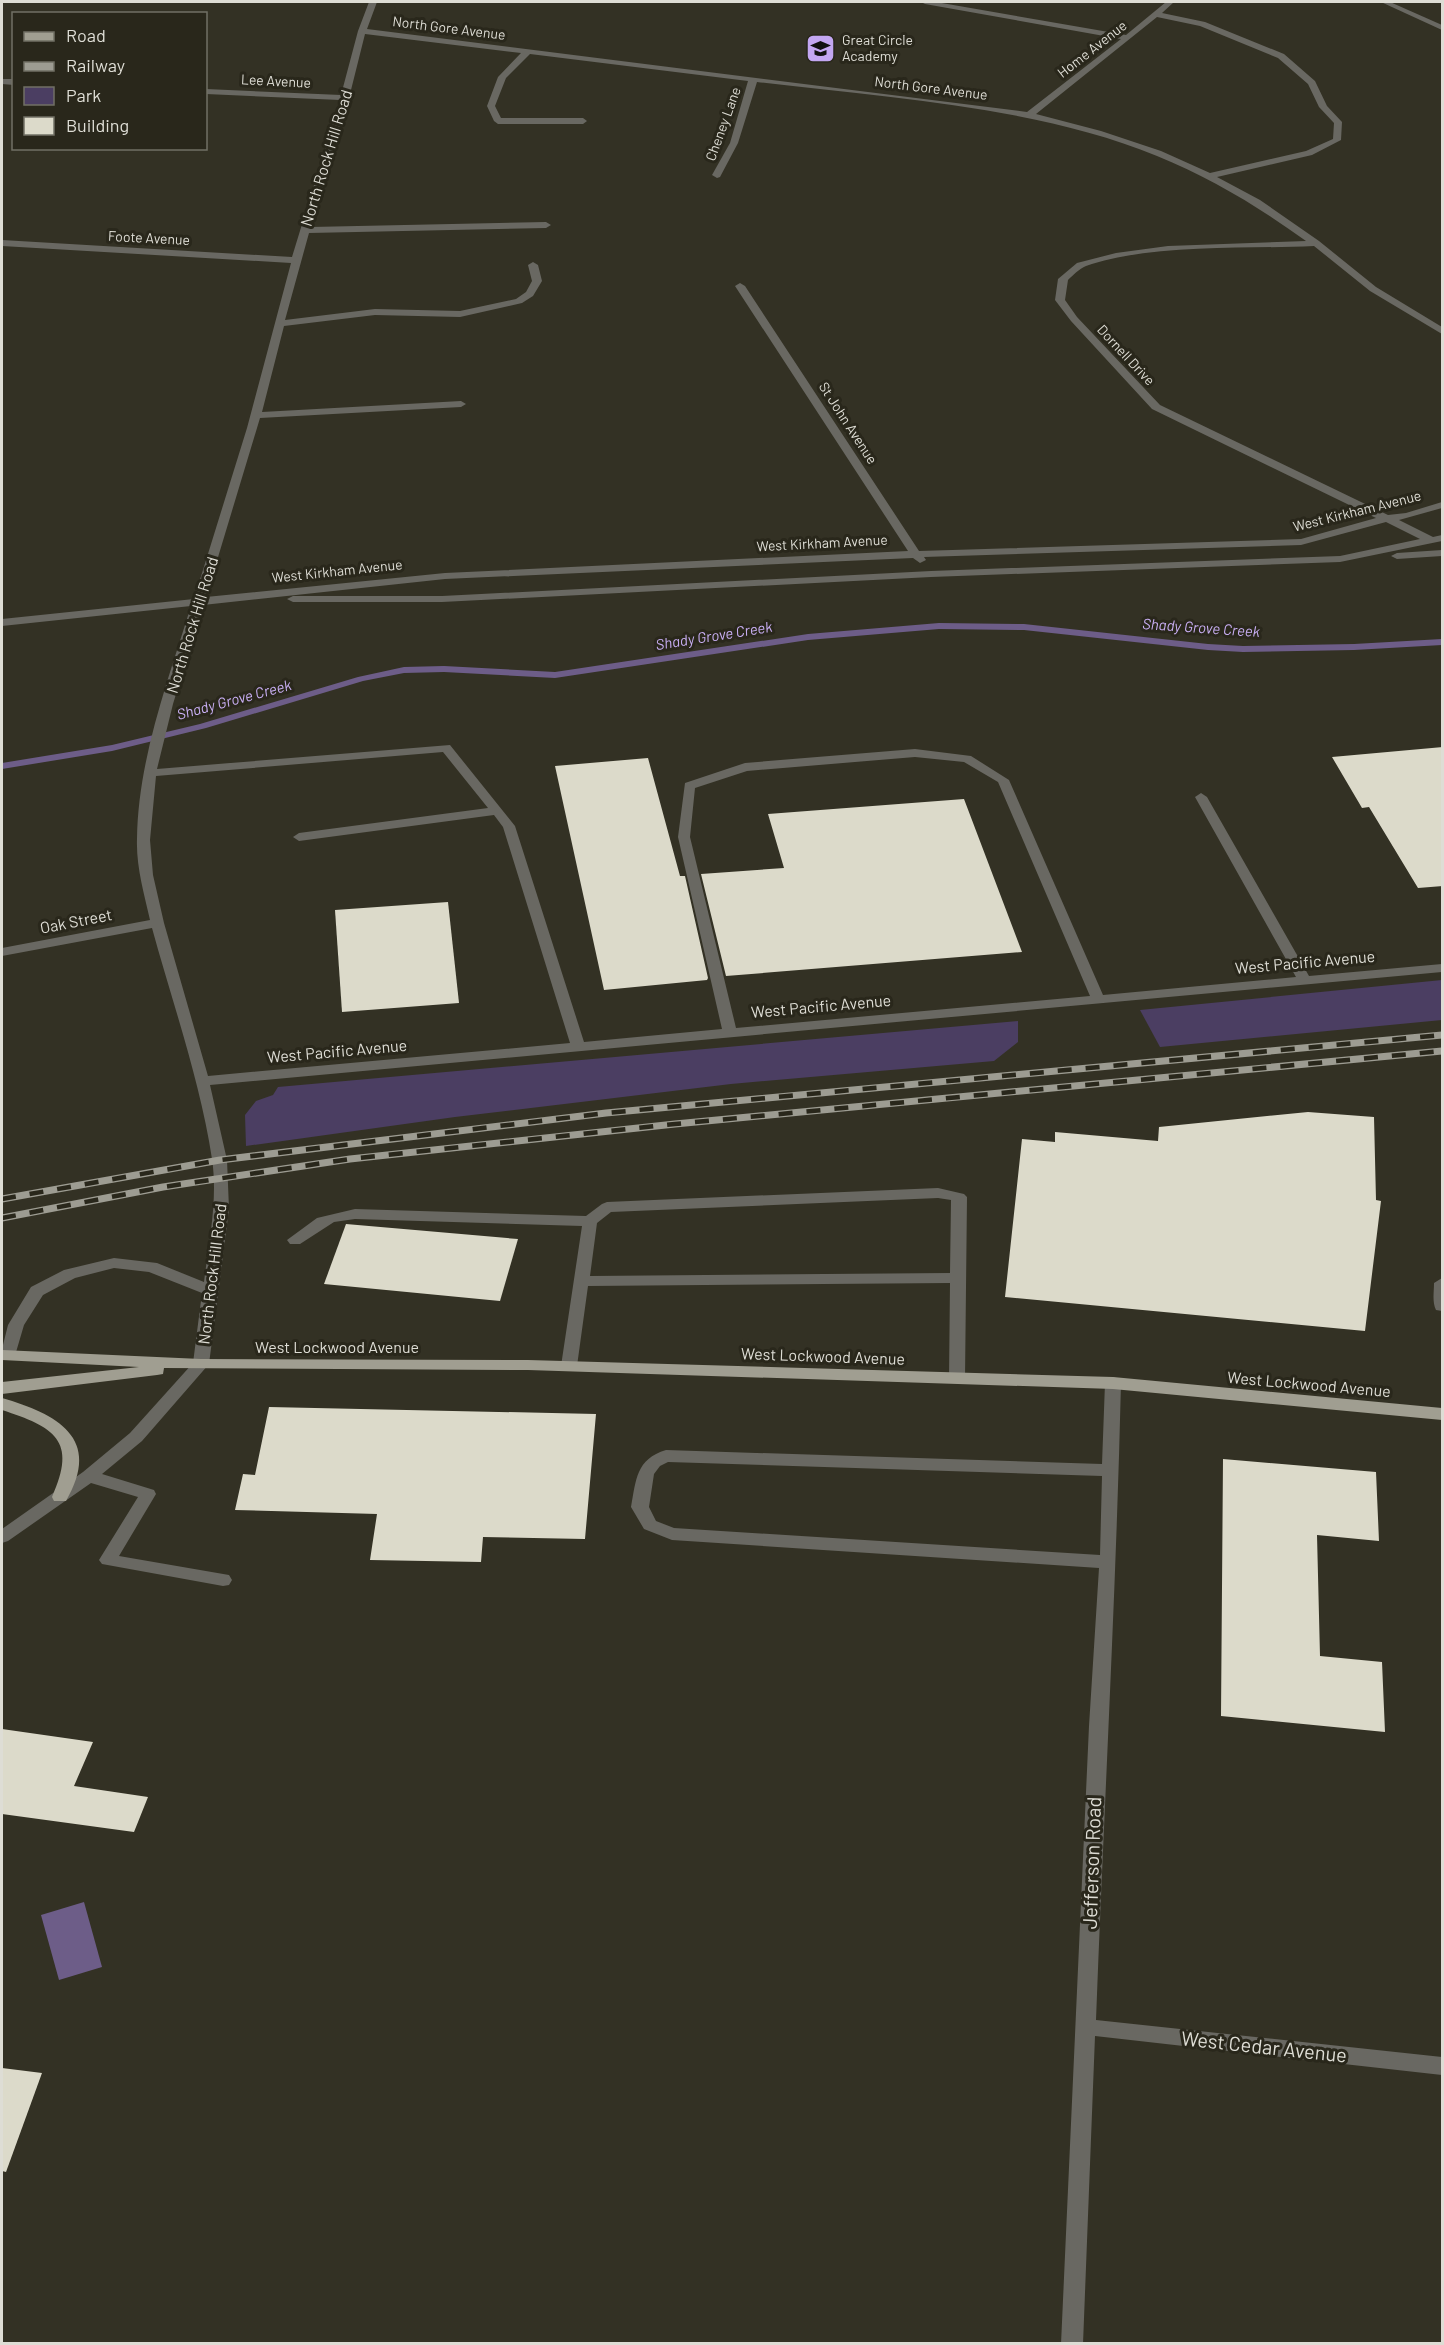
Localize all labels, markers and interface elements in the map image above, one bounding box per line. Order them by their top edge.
legend [12,12,207,150]
street label: North Gore Avenue [392,12,507,43]
street label: Home Avenue [1054,16,1130,81]
text: Road [66,24,106,46]
place label: Great Circle Academy [842,31,913,64]
school or university icon: Great Circle Academy [805,32,837,64]
text: Railway [66,54,125,76]
street label: Lee Avenue [241,70,312,91]
street label: North Gore Avenue [874,72,989,103]
text: Park [66,84,101,106]
street label: Cheney Lane [701,85,744,163]
street label: North Rock Hill Road [296,87,355,228]
text: Building [66,114,129,136]
street label: Foote Avenue [108,227,191,248]
street label: Dornell Drive [1094,321,1159,389]
street label: St John Avenue [816,379,881,467]
street label: West Kirkham Avenue [1291,486,1423,535]
street label: West Kirkham Avenue [756,531,888,554]
street label: North Rock Hill Road [162,554,221,695]
street label: West Kirkham Avenue [271,555,403,586]
water label: Shady Grove Creek [1142,614,1261,640]
water label: Shady Grove Creek [654,617,774,653]
water label: Shady Grove Creek [175,675,294,723]
street label: Oak Street [38,904,114,937]
street label: West Pacific Avenue [1234,946,1376,977]
street label: West Pacific Avenue [750,990,892,1021]
street label: West Pacific Avenue [266,1035,408,1066]
street label: North Rock Hill Road [193,1202,230,1345]
street label: West Lockwood Avenue [255,1337,419,1356]
street label: West Lockwood Avenue [741,1343,905,1368]
street label: West Lockwood Avenue [1227,1367,1392,1400]
street label: Jefferson Road [1077,1796,1105,1930]
street label: West Cedar Avenue [1180,2025,1348,2067]

